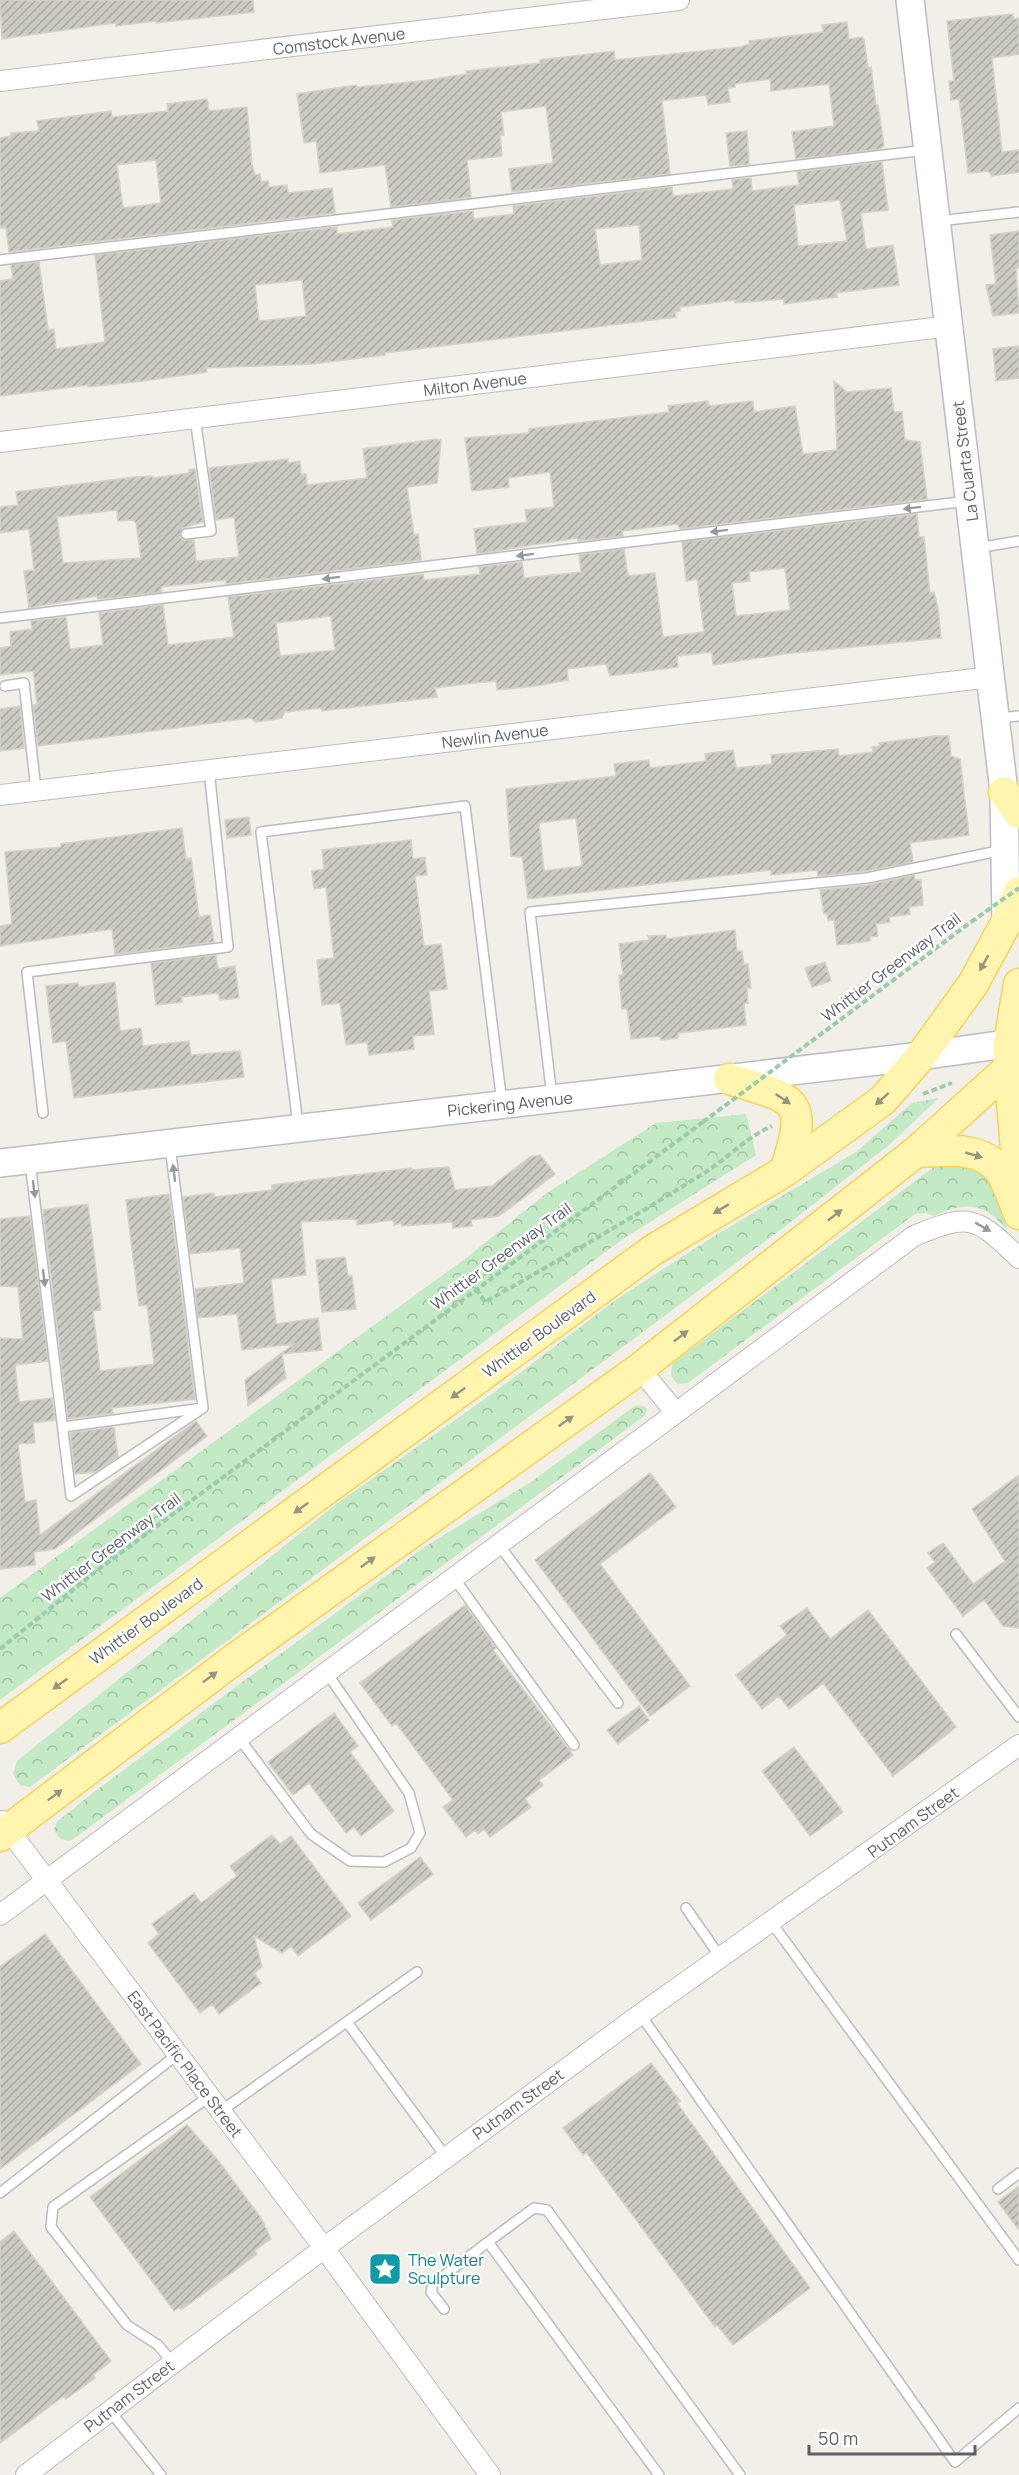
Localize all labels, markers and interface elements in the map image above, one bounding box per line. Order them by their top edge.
street label: Comstock Avenue [272,22,406,60]
street label: Milton Avenue [422,367,528,401]
street label: La Cuarta Street [947,399,983,523]
one-way arrow [903,503,922,513]
one-way arrow [709,526,728,536]
one-way arrow [515,550,534,559]
one-way arrow [322,573,341,583]
street label: Newlin Avenue [440,719,550,753]
street label: Whittier Greenway Trail [817,907,965,1027]
one-way arrow [979,955,989,972]
street label: Pickering Avenue [446,1086,574,1122]
one-way arrow [875,1092,890,1105]
one-way arrow [775,1093,791,1105]
one-way arrow [965,1151,983,1160]
one-way arrow [169,1164,178,1183]
one-way arrow [29,1180,38,1199]
street label: Whittier Greenway Trail [426,1197,576,1315]
one-way arrow [713,1204,729,1215]
one-way arrow [827,1210,842,1222]
one-way arrow [975,1222,992,1232]
one-way arrow [40,1268,49,1287]
street label: Whittier Boulevard [478,1285,600,1383]
one-way arrow [673,1329,689,1342]
one-way arrow [451,1387,467,1399]
one-way arrow [558,1415,574,1427]
street label: Whittier Greenway Trail [37,1487,185,1607]
one-way arrow [293,1502,309,1514]
one-way arrow [360,1556,376,1568]
street label: Whittier Boulevard [85,1572,207,1670]
one-way arrow [202,1671,218,1683]
one-way arrow [53,1678,69,1690]
street label: Putnam Street [863,1781,963,1863]
one-way arrow [47,1788,63,1801]
street label: East Pacific Place Street [122,1986,248,2142]
street label: Putnam Street [468,2063,568,2145]
place label: The Water Sculpture [408,2249,484,2289]
place icon: The Water Sculpture [367,2251,403,2287]
street label: Putnam Street [79,2355,179,2437]
scale bar [809,2418,976,2456]
text: 50 m [818,2426,858,2450]

